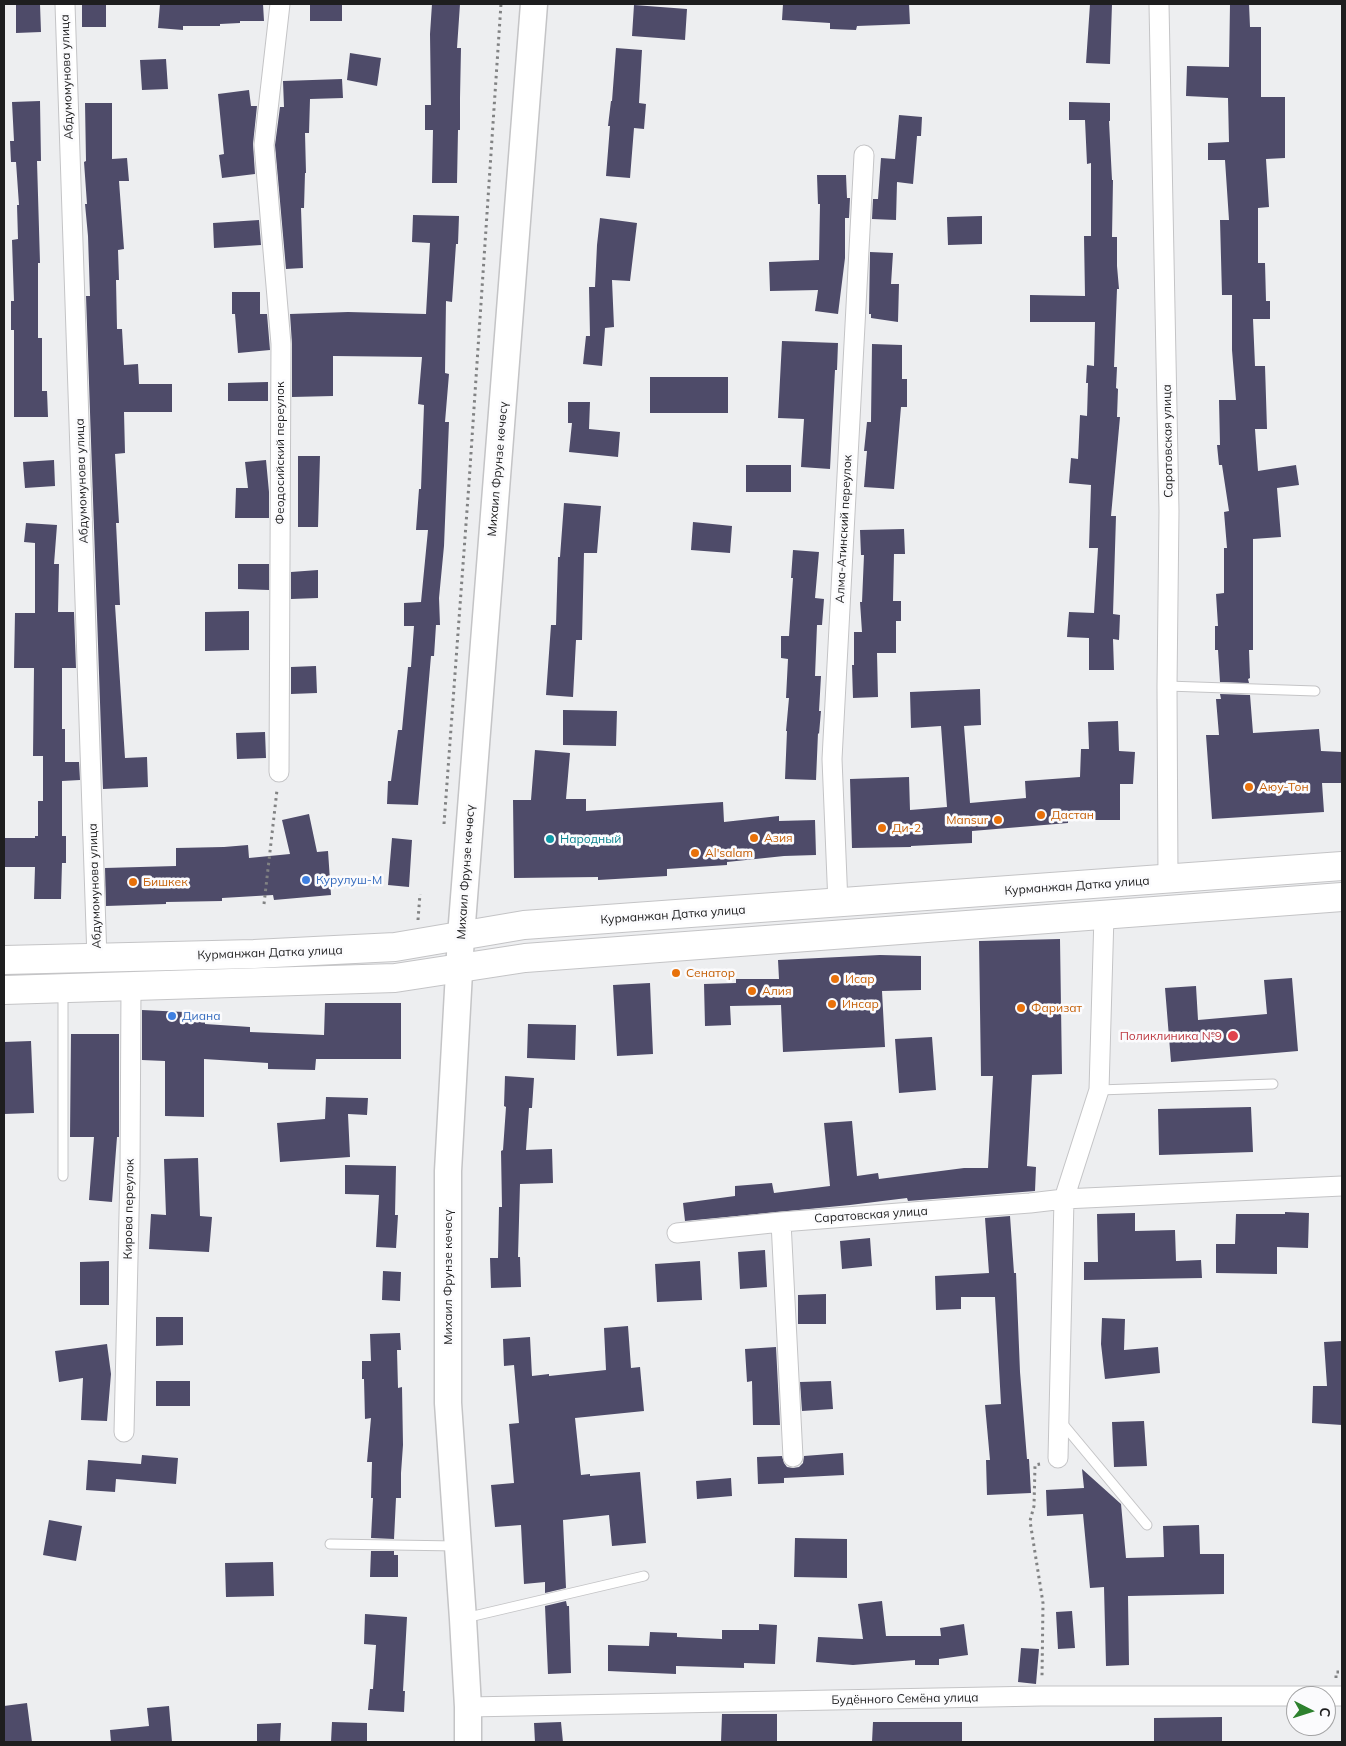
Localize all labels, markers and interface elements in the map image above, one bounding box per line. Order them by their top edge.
street label: Абдумомунова улица [58,14,76,140]
street label: Феодосийский переулок [273,382,287,524]
street label: Саратовская улица [1160,384,1176,498]
street label: Михаил Фрунзе көчөсү [485,401,511,537]
street label: Абдумомунова улица [73,418,91,544]
street label: Алма-Атинский переулок [833,454,855,604]
place label: Аюу-Тон [1259,780,1309,794]
marker: Аюу-Тон [1243,781,1255,793]
street label: Михаил Фрунзе көчөсү [454,804,478,940]
place label: Дастан [1051,808,1094,822]
marker: Дастан [1035,809,1047,821]
place label: Mansur [946,813,988,827]
marker: Mansur [992,814,1004,826]
place label: Ди-2 [892,821,921,835]
marker: Ди-2 [876,822,888,834]
street label: Абдумомунова улица [86,823,104,949]
place label: Азия [764,831,793,845]
place label: Народный [560,832,621,846]
marker: Азия [748,832,760,844]
marker: Народный [544,833,556,845]
place label: Al'salam [705,846,753,860]
marker: Al'salam [689,847,701,859]
place label: Курулуш-М [316,873,382,887]
marker: Курулуш-М [300,874,312,886]
street label: Курманжан Датка улица [1004,874,1150,898]
place label: Бишкек [143,875,188,889]
marker: Бишкек [127,876,139,888]
street label: Курманжан Датка улица [600,903,746,927]
street label: Курманжан Датка улица [197,943,343,963]
place label: Сенатор [686,966,735,980]
marker: Сенатор [670,967,682,979]
place label: Исар [845,972,875,986]
marker: Исар [829,973,841,985]
place label: Алия [762,984,792,998]
marker: Алия [746,985,758,997]
place label: Инсар [842,997,879,1011]
marker: Инсар [826,998,838,1010]
place label: Фаризат [1031,1001,1082,1015]
marker: Фаризат [1015,1002,1027,1014]
place label: Диана [182,1009,221,1023]
marker: Диана [166,1010,178,1022]
place label: Поликлиника №9 [1120,1029,1222,1043]
marker: Поликлиника №9 [1226,1029,1240,1043]
street label: Кирова переулок [121,1159,137,1259]
street label: Саратовская улица [814,1204,928,1226]
street label: Михаил Фрунзе көчөсү [441,1209,455,1345]
north arrow [1286,1686,1336,1736]
street label: Будённого Семёна улица [831,1691,979,1707]
text: С [1316,1707,1334,1718]

